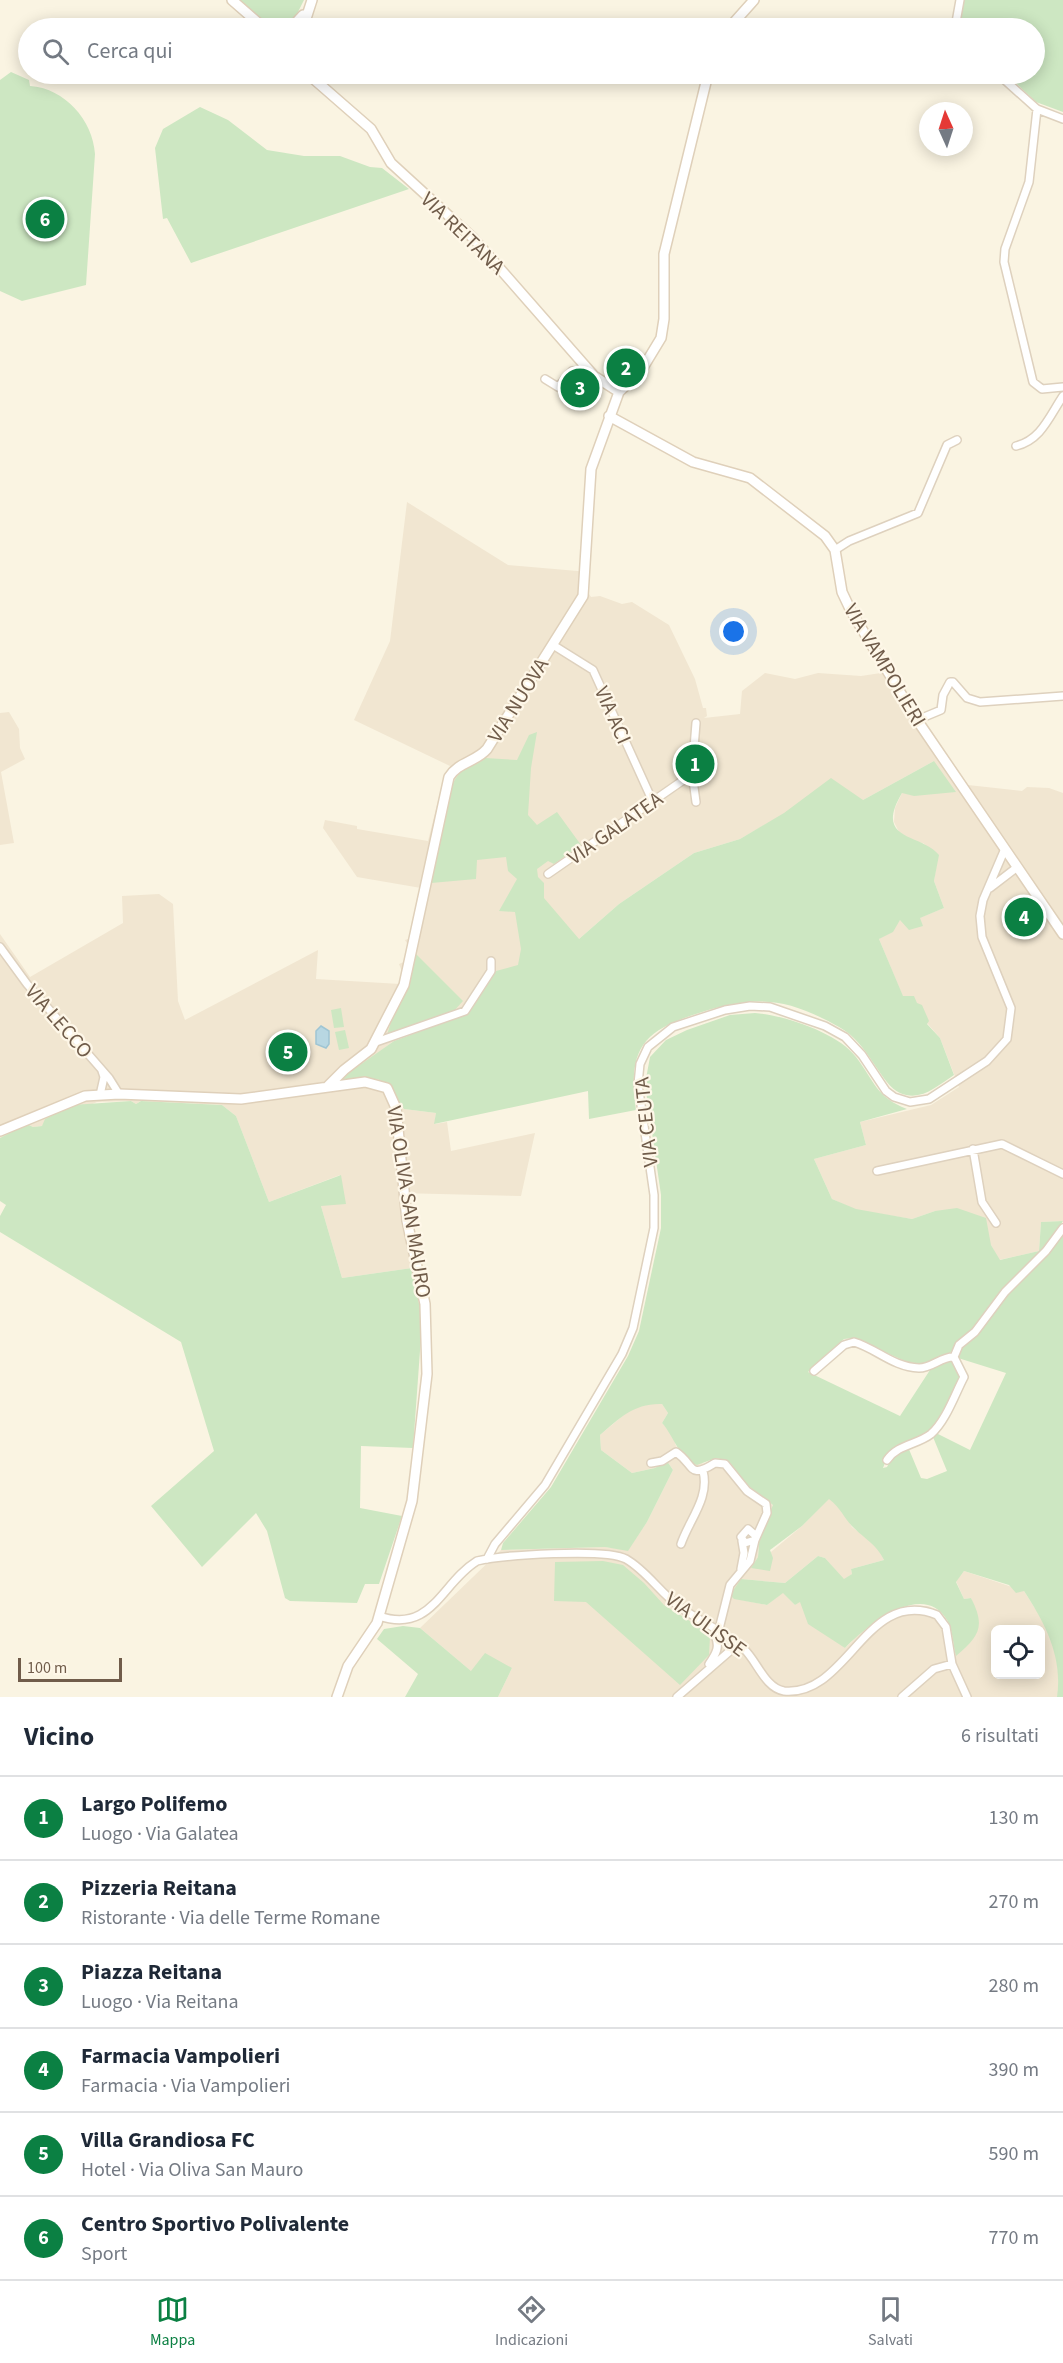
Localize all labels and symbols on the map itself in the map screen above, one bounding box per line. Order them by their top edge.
north arrow [919,102,973,156]
street label: VIA REITANA [414,185,512,281]
pin: 6 [26,196,64,242]
pin: 2 [606,346,646,391]
pin: 3 [560,366,600,410]
street label: VIA VAMPOLIERI [836,598,934,732]
your location [719,617,748,646]
street label: VIA NUOVA [480,651,556,748]
street label: VIA ACI [587,681,639,749]
pin: 1 [676,742,714,786]
street label: VIA GALATEA [561,784,669,872]
pin: 4 [1004,894,1044,940]
street label: VIA LECCO [18,977,100,1065]
pin: 5 [268,1030,308,1074]
street label: VIA CEUTA [626,1075,666,1169]
street label: VIA OLIVA SAN MAURO [379,1104,439,1300]
street label: VIA ULISSE [659,1584,753,1664]
scale bar [18,1655,122,1682]

